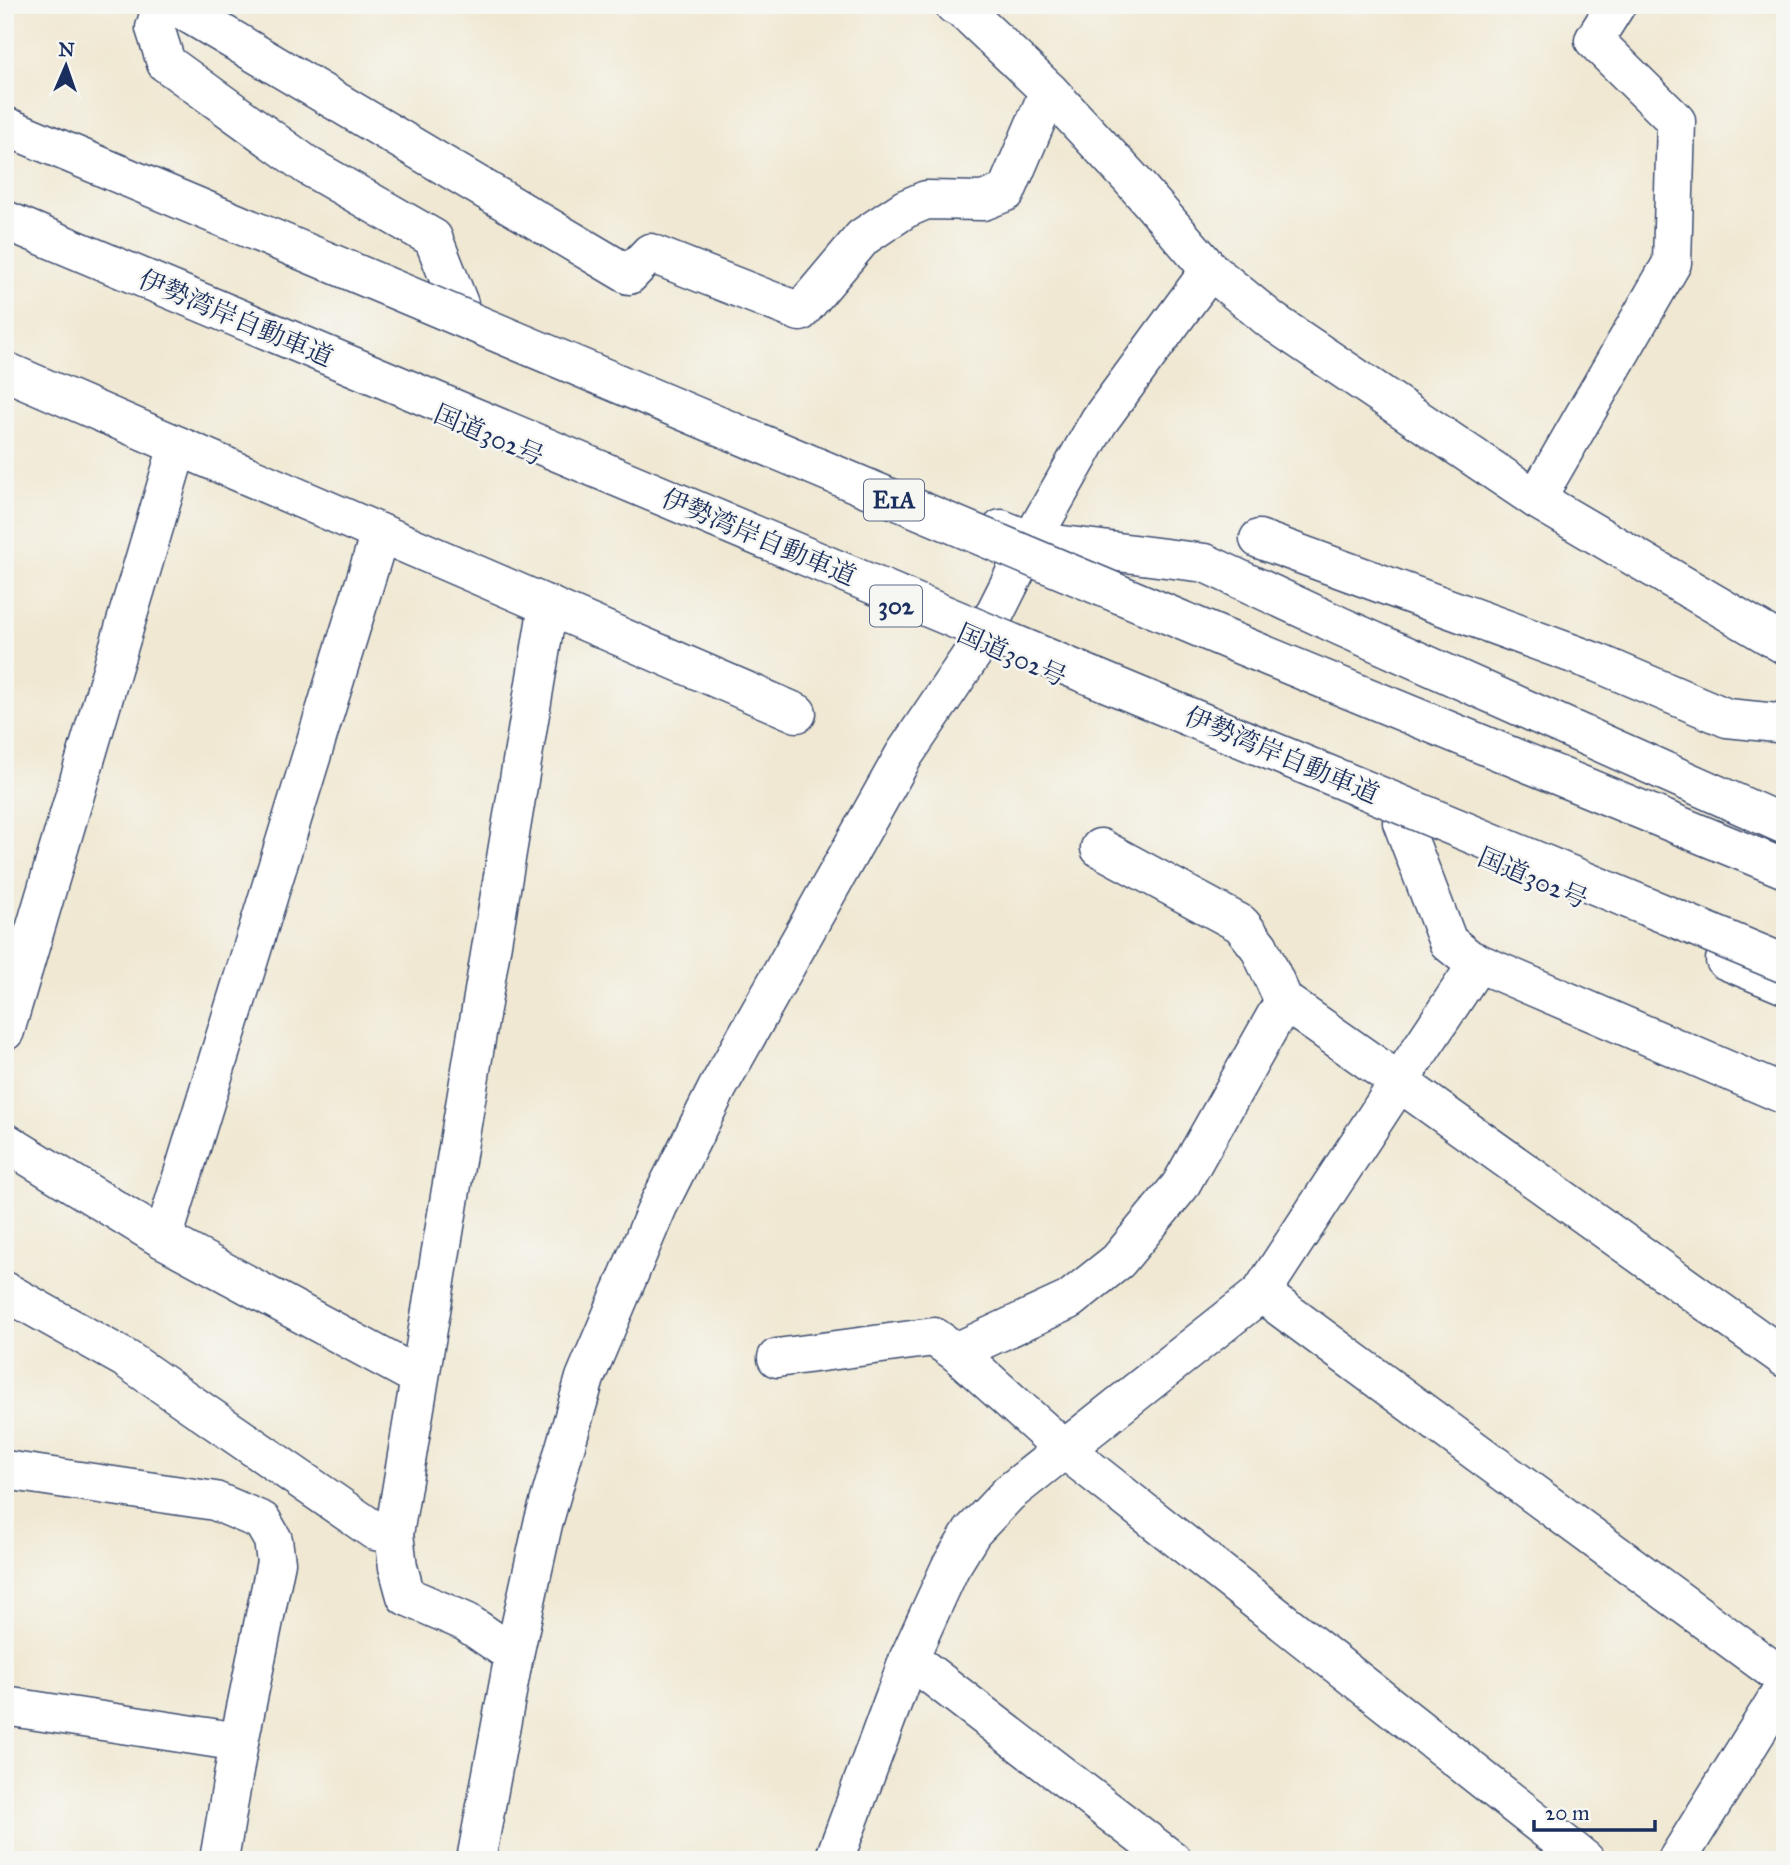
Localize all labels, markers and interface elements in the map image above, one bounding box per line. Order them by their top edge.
north arrow [32,32,102,102]
text: N [58,38,75,61]
street label: 伊勢湾岸自動車道 [134,263,338,373]
street label: 国道302号 [429,398,549,472]
road number: E1A [864,480,924,520]
street label: 伊勢湾岸自動車道 [657,482,861,592]
road number: 302 [870,586,922,626]
street label: 国道302号 [952,617,1072,693]
street label: 伊勢湾岸自動車道 [1180,700,1384,810]
street label: 国道302号 [1473,841,1593,915]
scale bar [1534,1788,1655,1832]
text: 20 m [1545,1800,1590,1826]

